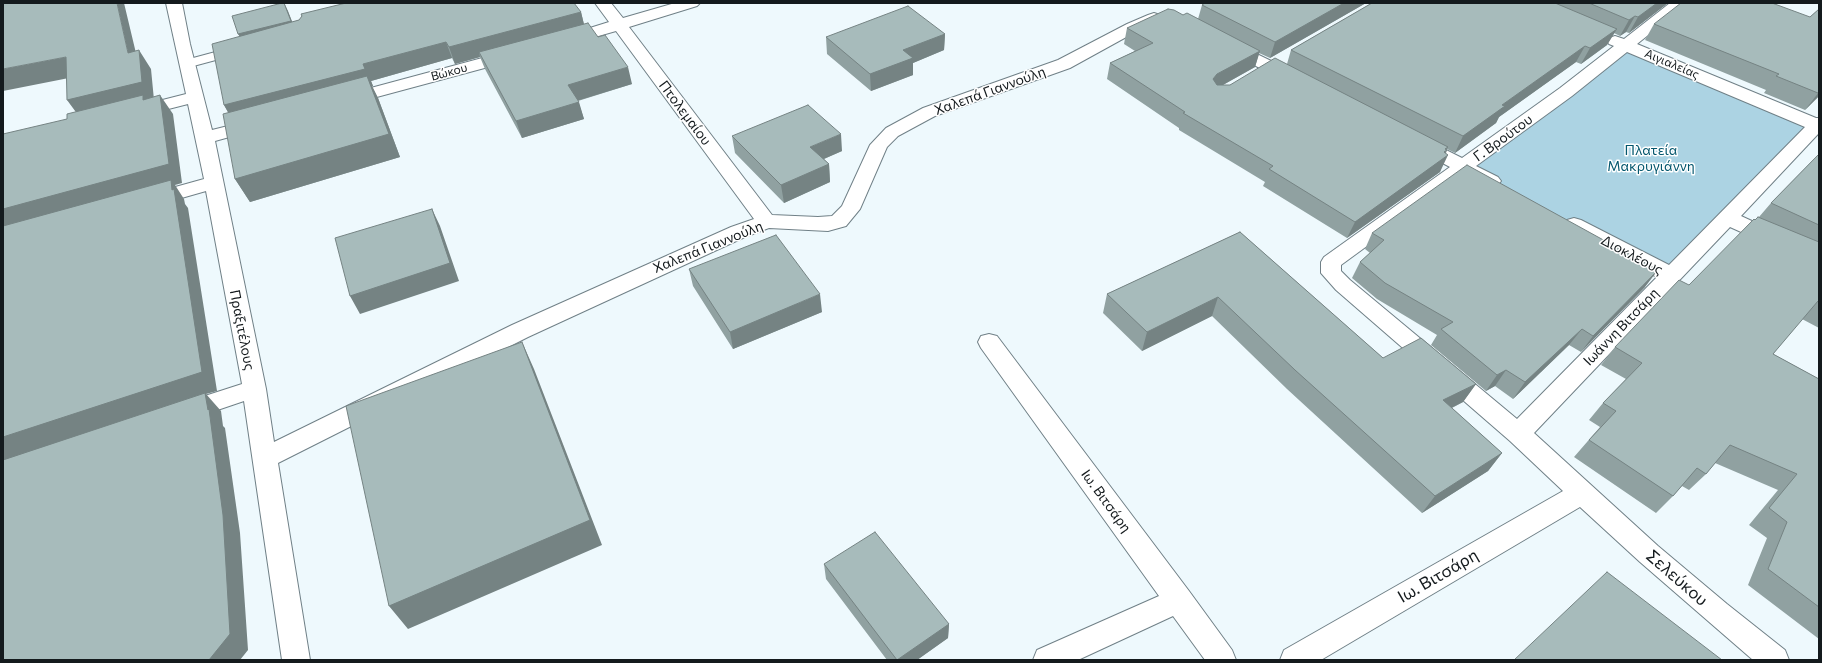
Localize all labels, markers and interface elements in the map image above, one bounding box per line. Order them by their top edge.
street label: Αιγιαλείας [1643,46,1701,82]
street label: Βώκου [429,60,469,84]
street label: Χαλεπά Γιαννούλη [932,63,1048,119]
street label: Πτολεμαίου [655,77,715,149]
street label: Γ. Βρούτου [1470,111,1536,165]
park label: Πλατεία Μακρυγιάννη [1607,142,1695,174]
street label: Χαλεπά Γιαννούλη [651,217,765,277]
street label: Διοκλέους [1598,232,1666,278]
street label: Ιωάννη Βιτσάρη [1580,285,1662,369]
street label: Πραξιτέλους [226,288,258,372]
street label: Ιω. Βιτσάρη [1078,466,1134,536]
street label: Ιω. Βιτσάρη [1394,545,1482,607]
street label: Σελεύκου [1642,546,1712,610]

